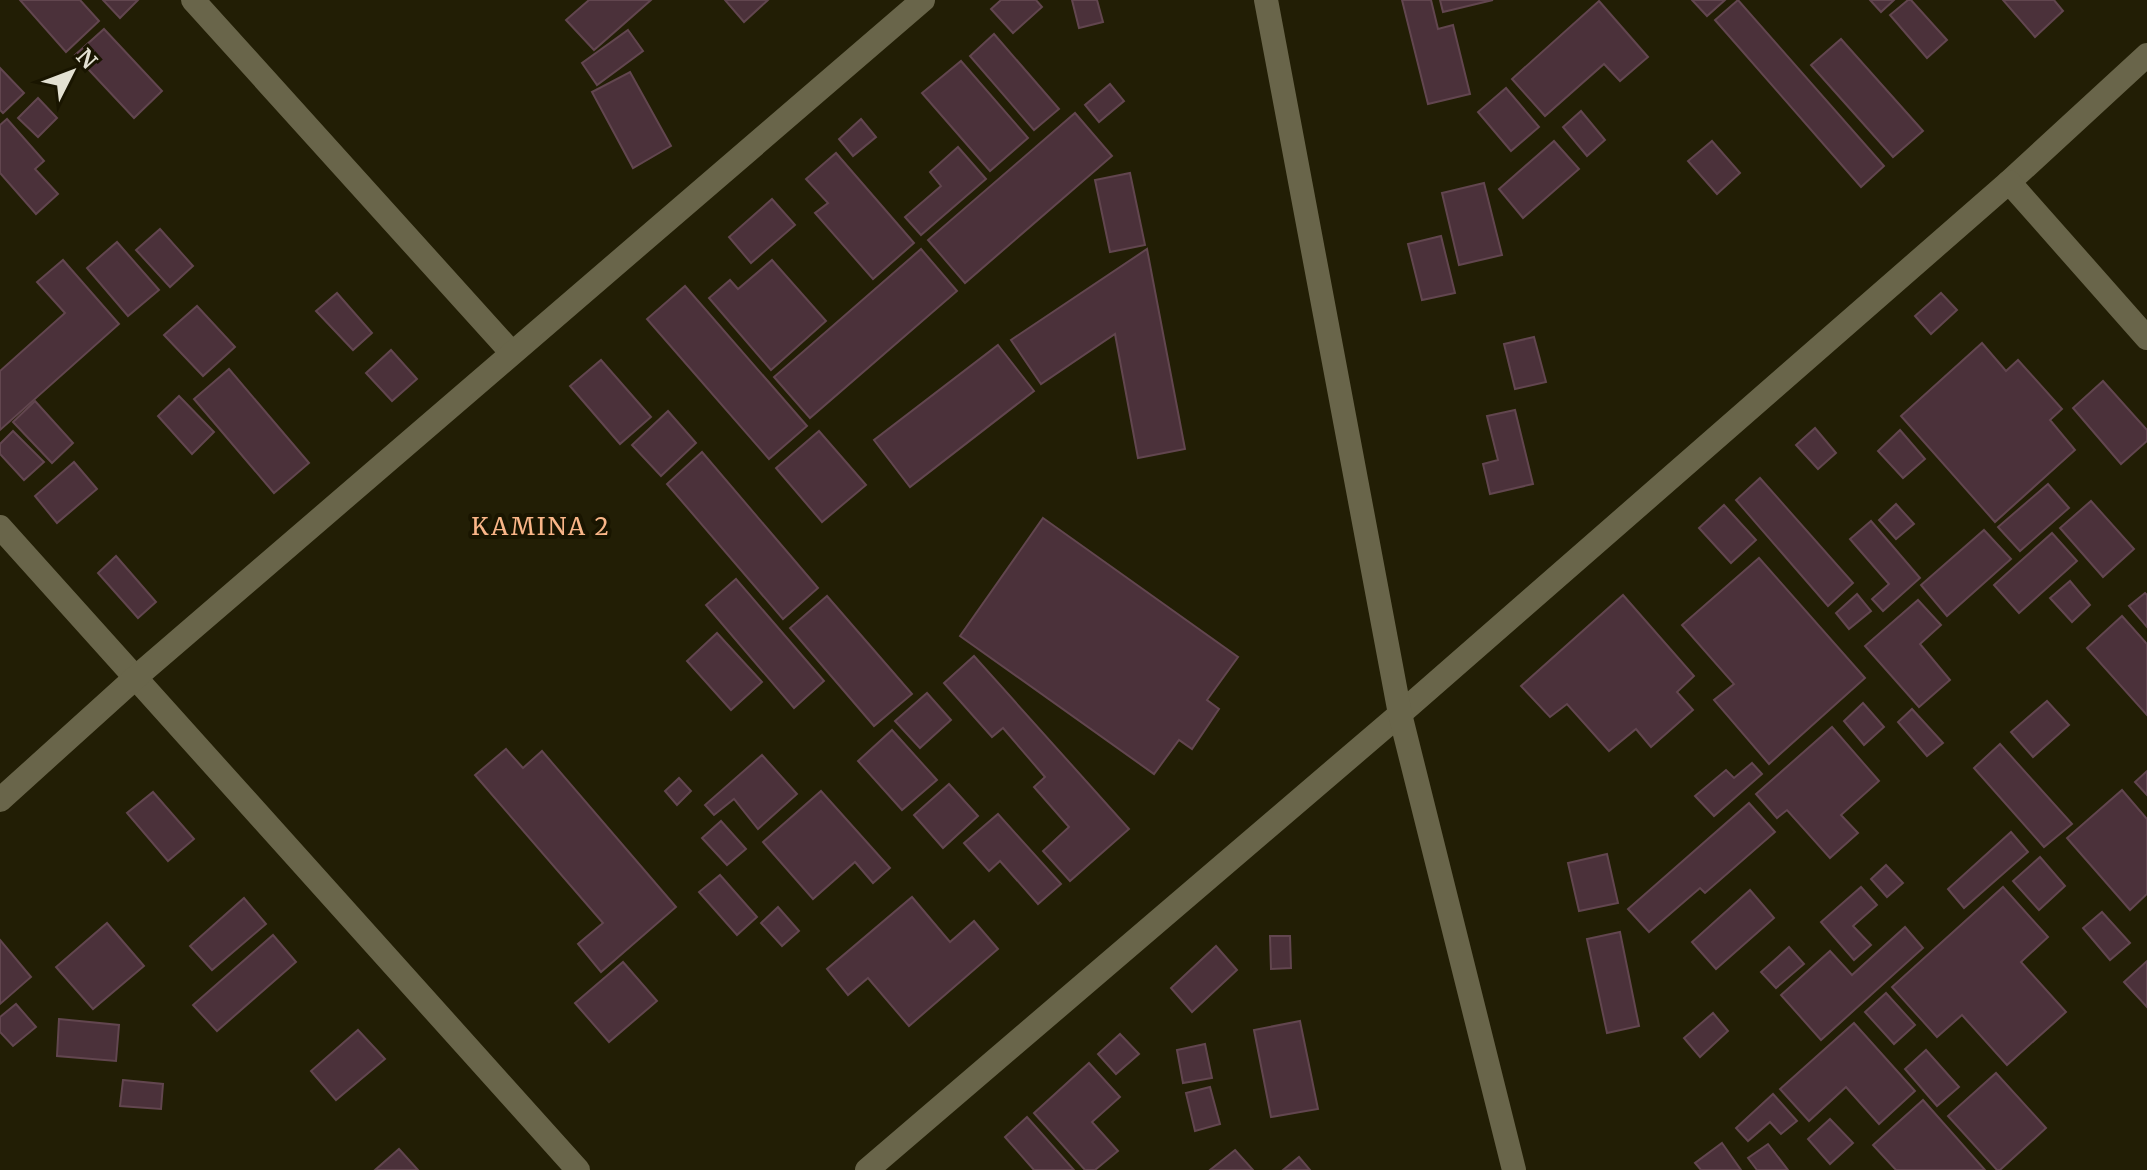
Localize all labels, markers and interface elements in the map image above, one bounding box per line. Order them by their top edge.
north arrow [32,32,112,112]
text: N [71,43,103,75]
district label: KAMINA 2 [471,511,611,542]

